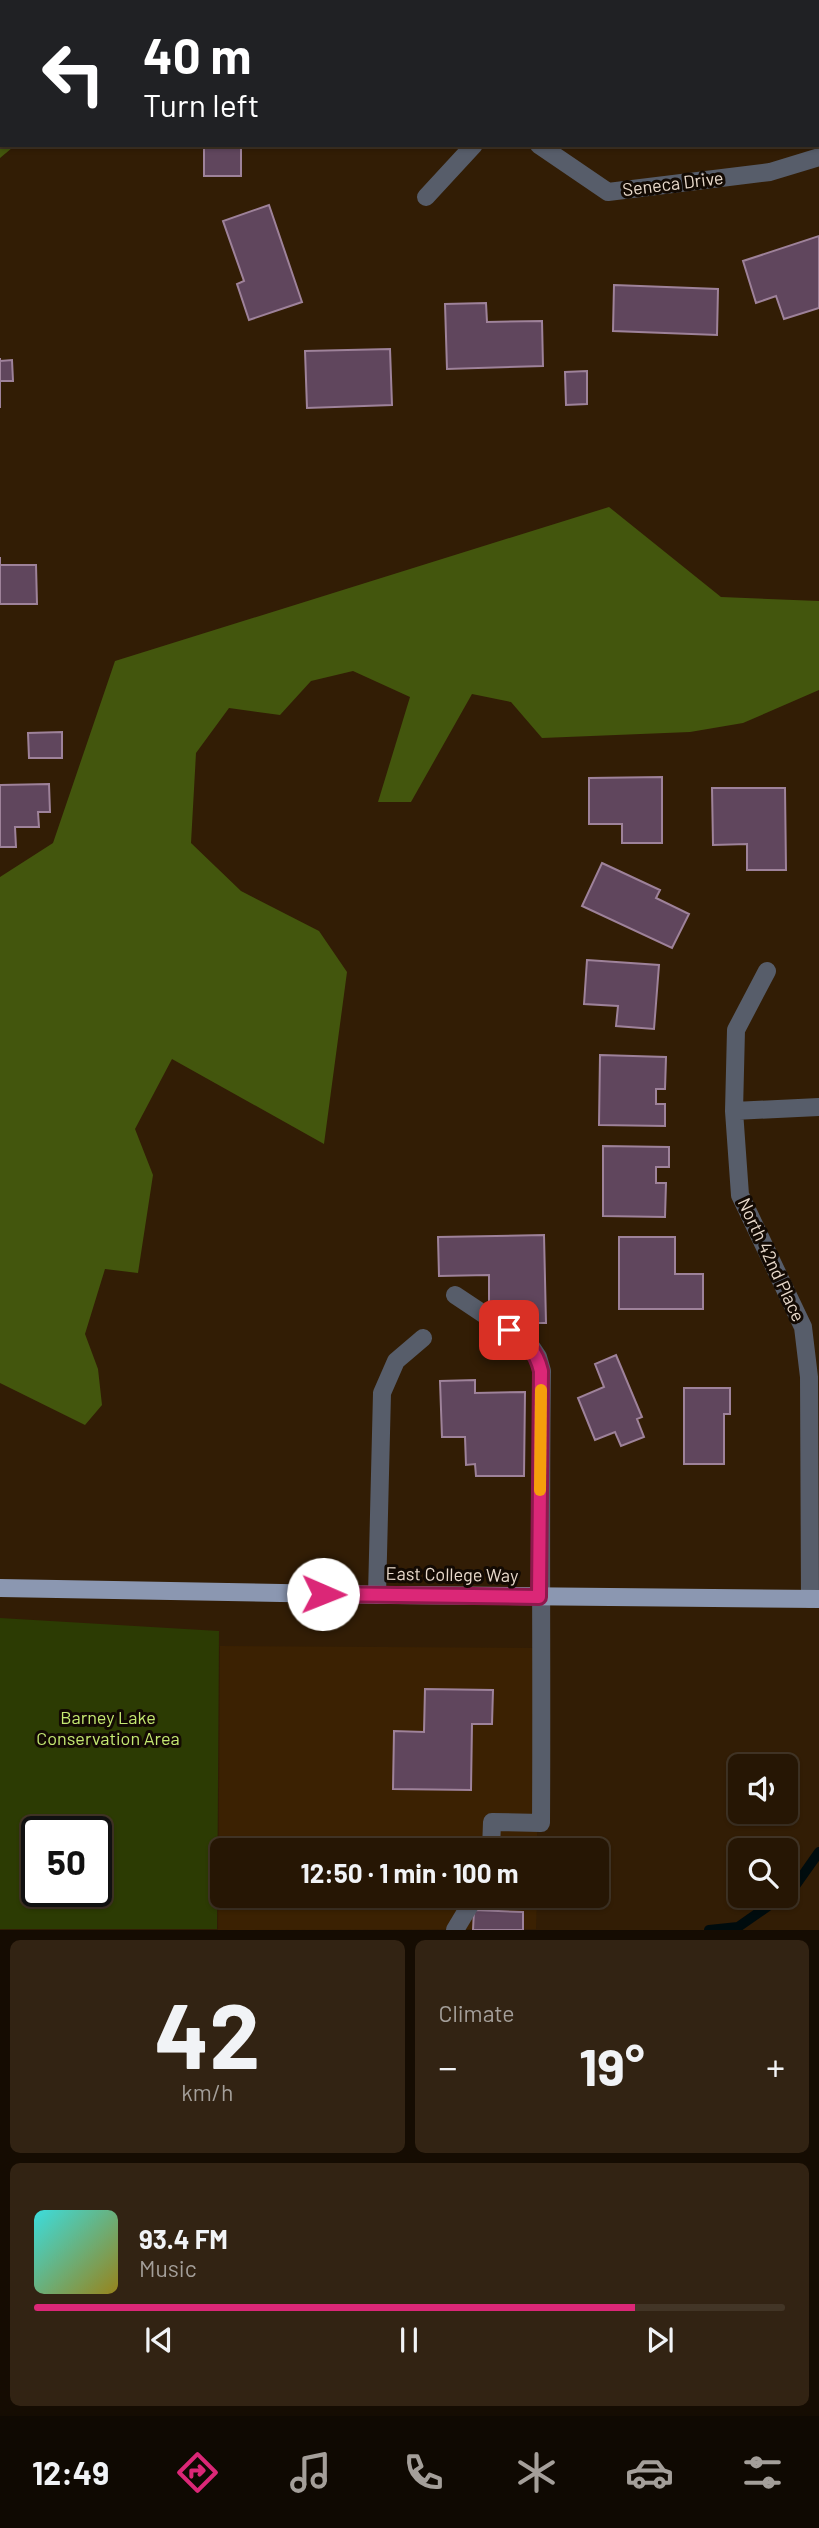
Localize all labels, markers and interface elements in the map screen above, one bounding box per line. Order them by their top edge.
text: 40 m [143,25,251,84]
icon: left [28,28,119,119]
text: Turn left [143,85,260,123]
street label: Seneca Drive [621,166,725,200]
street label: North 42nd Place [734,1194,810,1325]
pin [479,1300,539,1360]
icon: arrive [490,1311,528,1349]
position arrow [286,1557,360,1631]
street label: East College Way [386,1562,519,1586]
park label: Barney Lake Conservation Area [36,1706,180,1749]
map controls [728,1754,798,1908]
button: sound [728,1754,798,1824]
speed limit sign: 50 [21,1816,112,1907]
button: search [728,1838,798,1908]
text: 12:50 · 1 min · 100 m [301,1857,518,1888]
text: 42 [154,1978,260,2087]
text: Climate [439,1999,515,2027]
text: 19° [579,2034,645,2096]
text: − [439,2043,458,2089]
text: + [766,2043,785,2089]
text: km/h [181,2078,233,2106]
text: 93.4 FM [139,2223,228,2254]
text: Music [139,2254,197,2282]
icon: previous [140,2321,178,2359]
icon: pause [390,2321,428,2359]
icon: next [641,2321,679,2359]
icon: directions [173,2448,222,2497]
icon: music [286,2448,335,2497]
icon: phone [399,2448,448,2497]
icon: climate [512,2448,561,2497]
icon: car [625,2448,674,2497]
icon: filters [738,2448,787,2497]
text: 12:49 [32,2453,109,2491]

